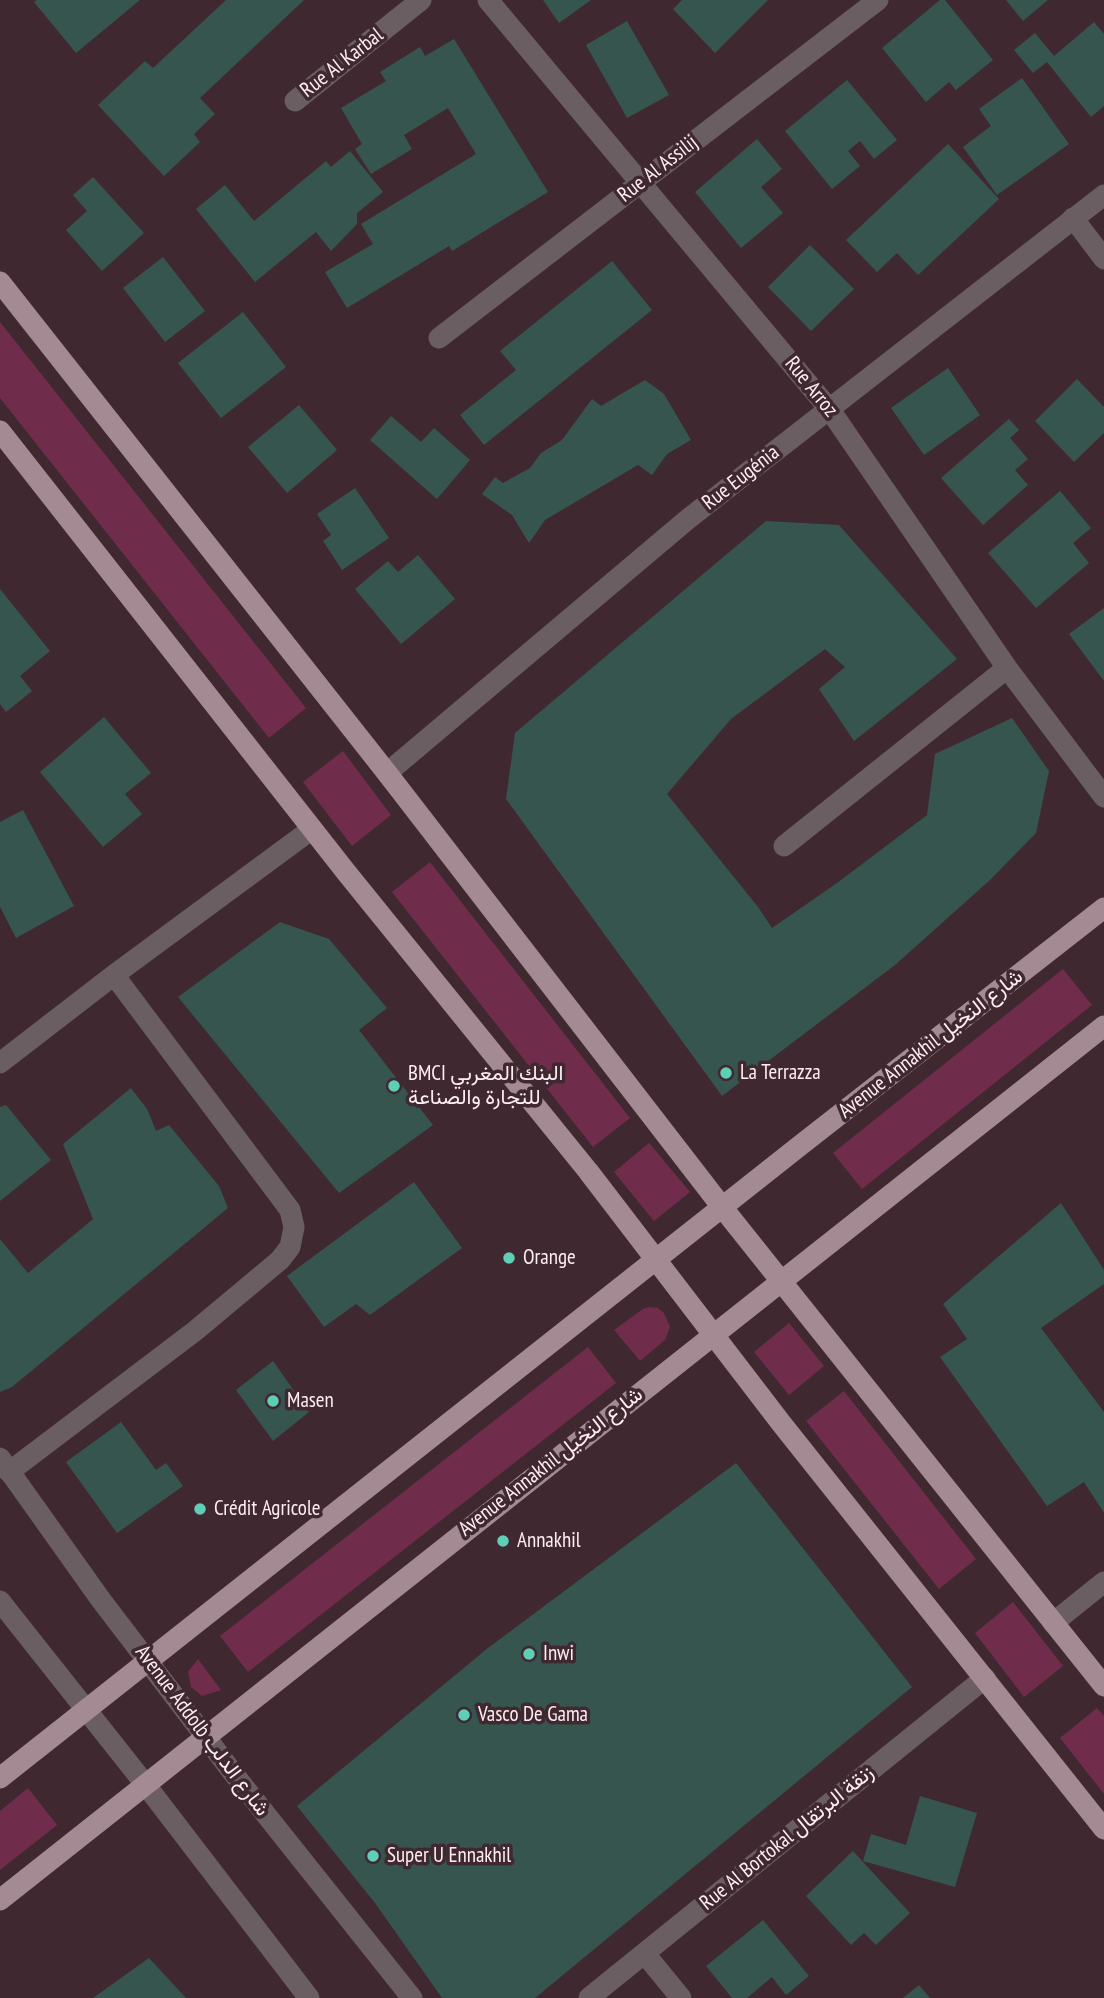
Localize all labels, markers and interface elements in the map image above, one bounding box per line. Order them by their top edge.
street label: Rue Al Karbal [296,23,388,103]
street label: Rue Al Assilij [613,130,703,208]
street label: Rue Arroz [779,352,843,422]
street label: Rue Eugénia [698,440,784,516]
street label: Avenue Annakhil شارع النخيل [834,964,1028,1124]
place label: La Terrazza [740,1060,821,1086]
place label: BMCI البنك المغربي للتجارة والصناعة [408,1061,563,1111]
marker: La Terrazza [718,1065,734,1081]
marker: BMCI البنك المغربي للتجارة والصناعة [386,1078,402,1094]
place label: Orange [523,1245,576,1271]
marker: Orange [501,1250,517,1266]
street label: Avenue Annakhil شارع النخيل [454,1382,648,1542]
place label: Masen [287,1388,334,1414]
marker: Masen [265,1393,281,1409]
place label: Crédit Agricole [214,1496,320,1522]
marker: Crédit Agricole [192,1501,208,1517]
place label: Annakhil [517,1528,581,1554]
marker: Annakhil [495,1533,511,1549]
street label: Avenue Addolb شارع الدلب [129,1641,275,1821]
place label: Inwi [543,1641,574,1667]
marker: Inwi [521,1646,537,1662]
place label: Vasco De Gama [478,1702,588,1728]
marker: Vasco De Gama [456,1707,472,1723]
street label: Rue Al Bortokal زنقة البرتقال [695,1760,879,1916]
place label: Super U Ennakhil [387,1843,511,1869]
marker: Super U Ennakhil [365,1848,381,1864]

